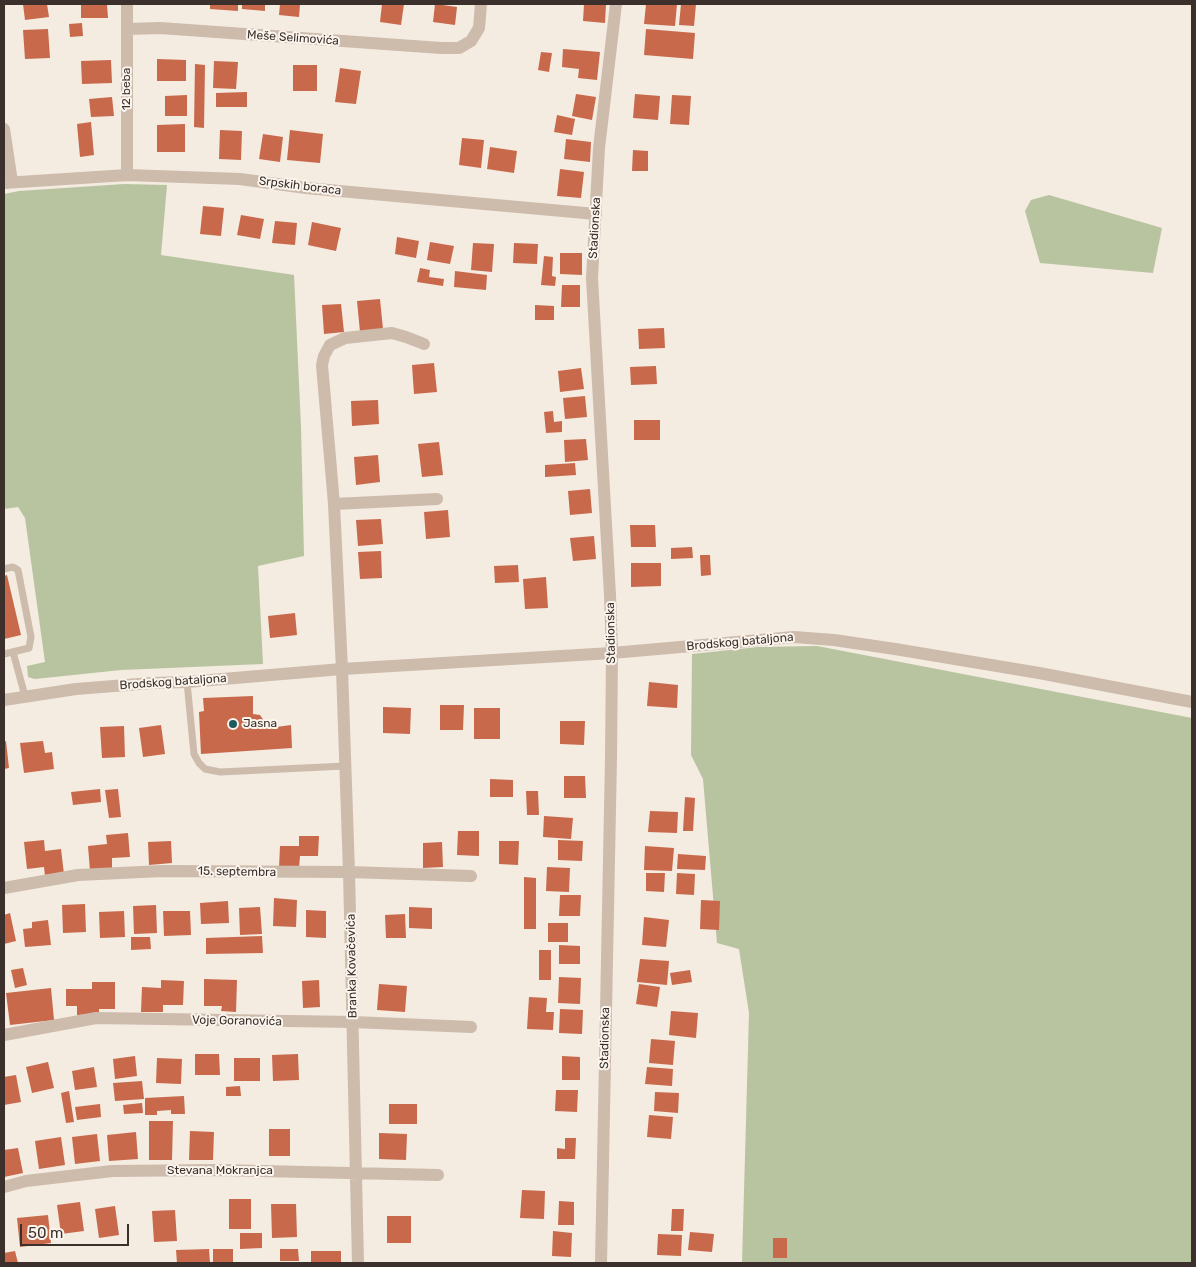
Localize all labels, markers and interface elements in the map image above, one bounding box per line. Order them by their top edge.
street label: Meše Selimovića [247,28,339,48]
street label: 12 beba [120,68,134,110]
street label: Srpskih boraca [258,174,342,198]
street label: Stadionska [586,197,604,259]
street label: Stadionska [603,602,619,664]
street label: Brodskog bataljona [686,630,794,654]
street label: Brodskog bataljona [119,671,227,693]
place label: Jasna [243,717,277,731]
marker: Jasna [227,718,239,730]
street label: 15. septembra [198,864,276,880]
street label: Branka Kovačevića [344,914,360,1018]
street label: Stadionska [597,1007,613,1069]
street label: Voje Goranovića [192,1013,282,1029]
street label: Stevana Mokranjca [167,1164,273,1178]
scale bar [22,1214,131,1246]
text: 50 m [28,1224,63,1242]

